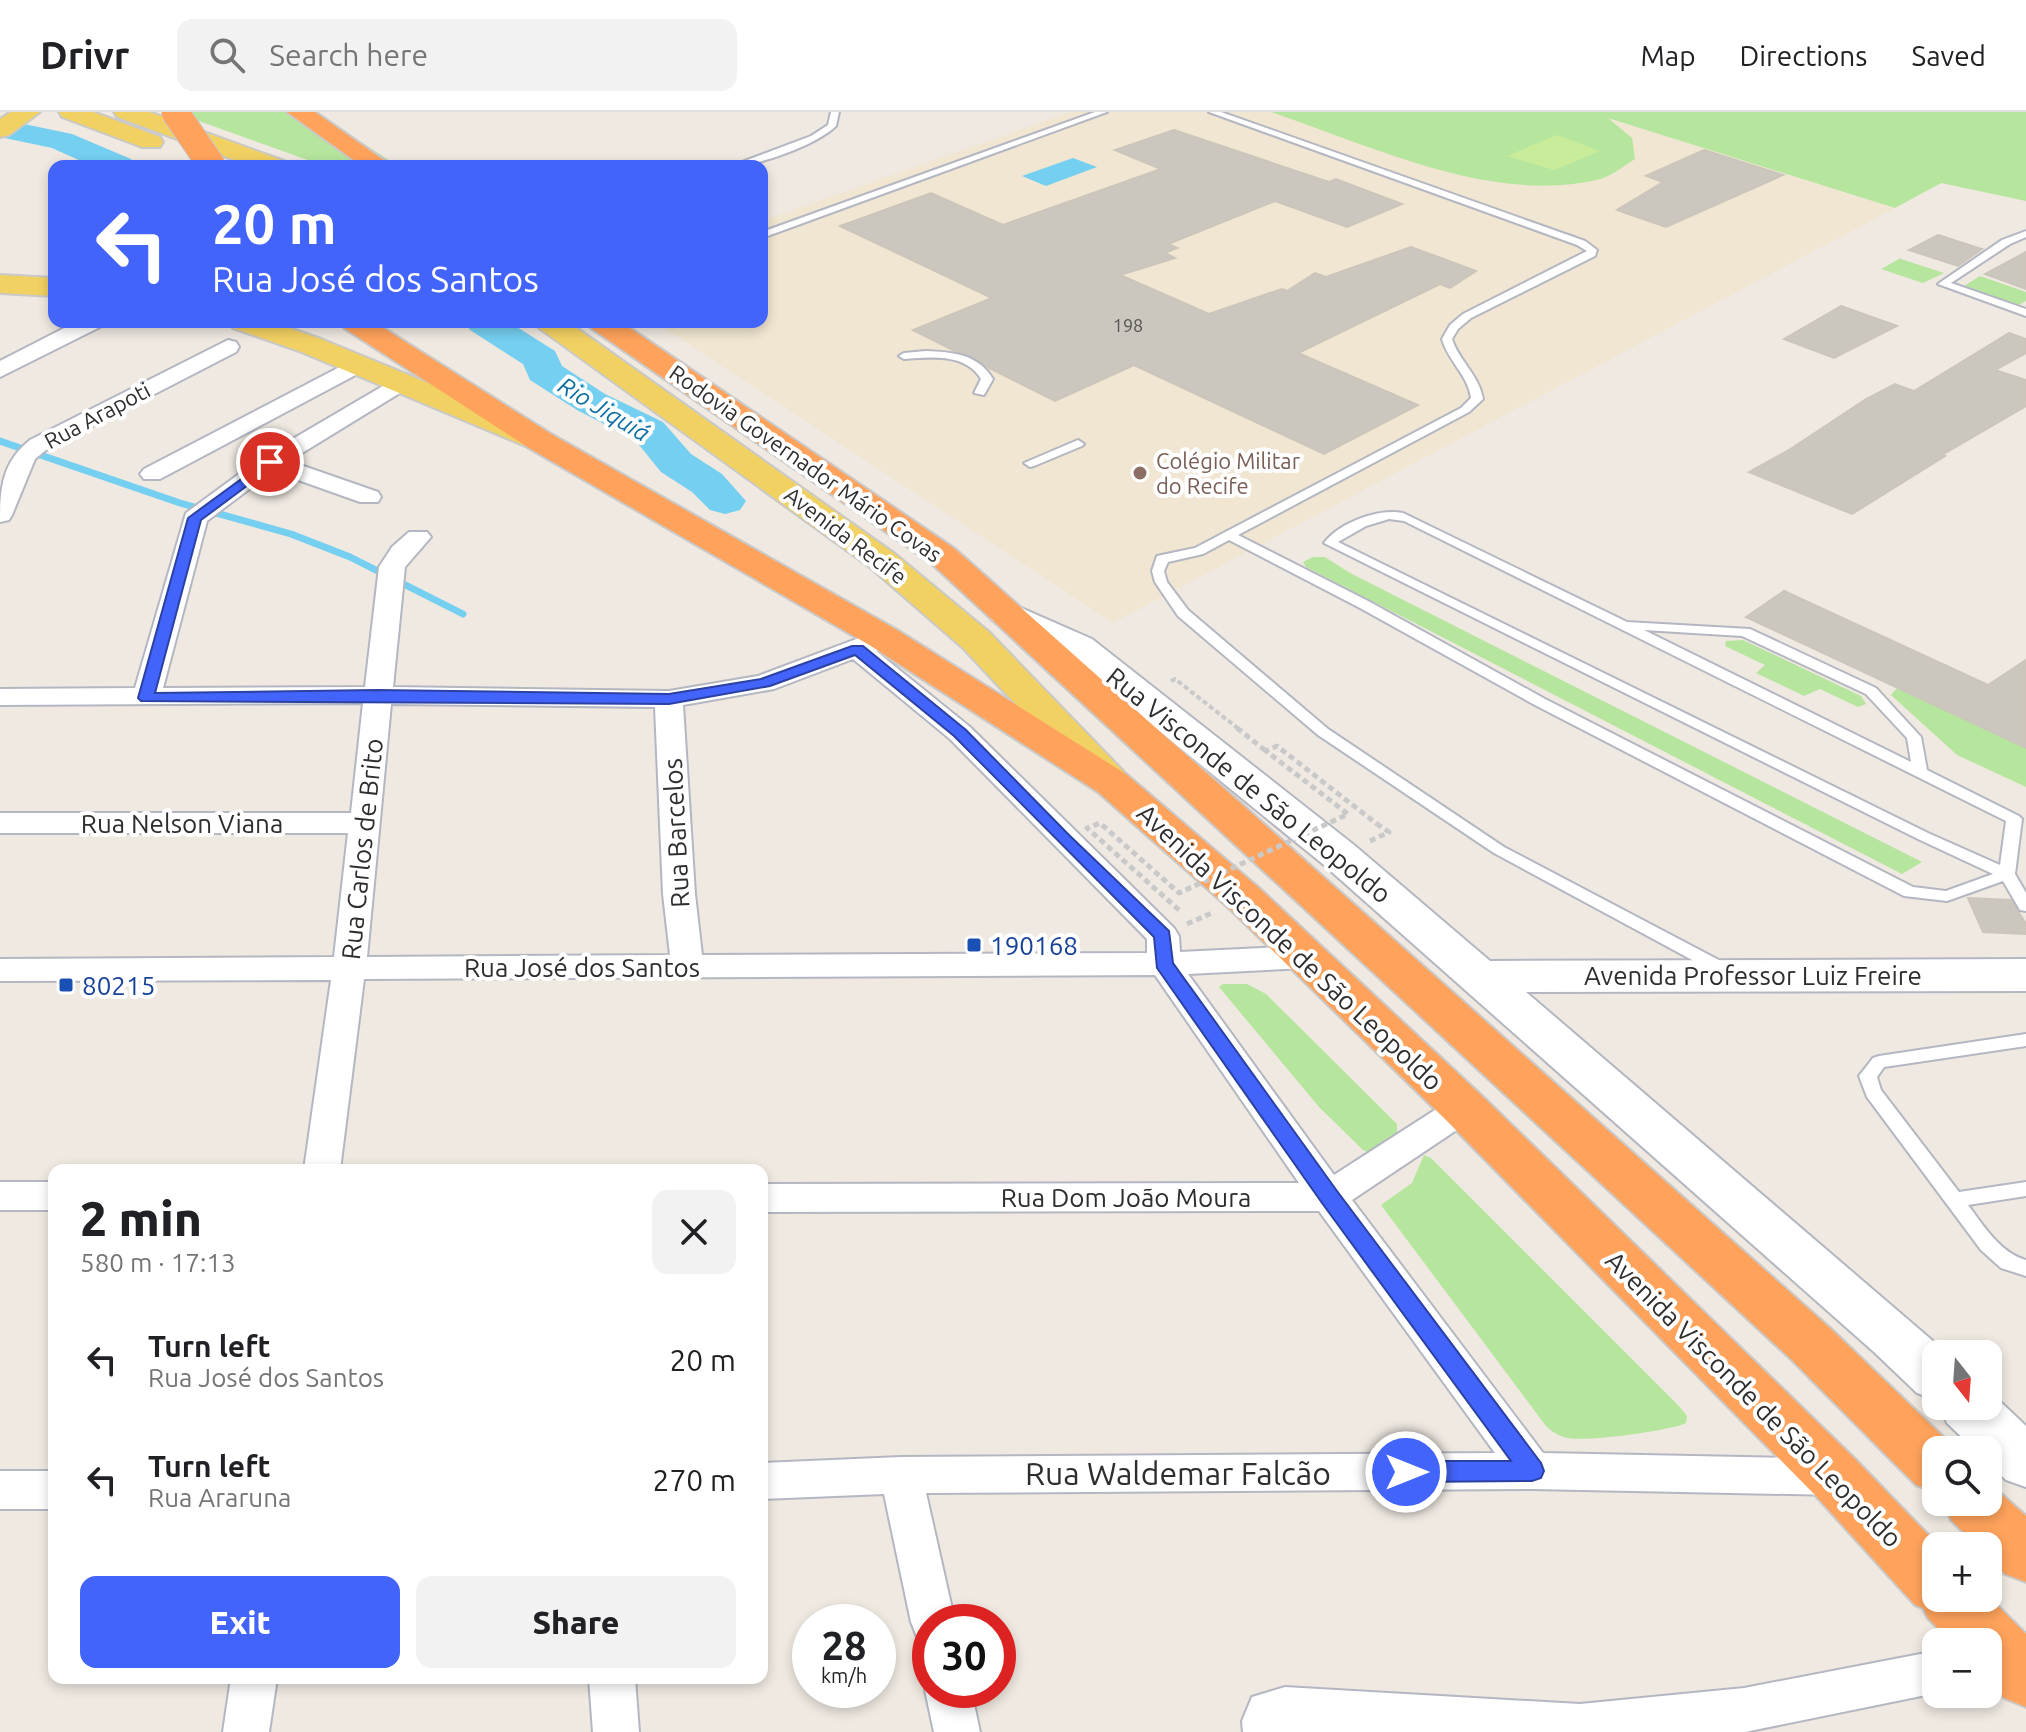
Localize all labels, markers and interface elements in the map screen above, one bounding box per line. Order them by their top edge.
search box [177,19,737,91]
icon: search [205,33,249,77]
text: Drivr [40,34,129,76]
text: Search here [269,38,428,72]
text: Map [1640,40,1696,71]
text: Directions [1740,40,1867,71]
text: Saved [1911,40,1986,71]
icon: left [80,192,184,296]
text: 20 m [212,192,337,255]
text: Rua José dos Santos [212,258,539,299]
house number: 198 [1113,315,1143,335]
street label: Rodovia Governador Mário Covas [665,359,947,567]
water label: Rio Jiquiá [554,371,654,447]
street label: Rua Arapoti [40,377,154,453]
pin [236,428,304,496]
icon: arrive [248,440,292,484]
place label: Colégio Militar do Recife [1156,448,1301,498]
marker: Colégio Militar do Recife [1131,464,1149,482]
street label: Avenida Recife [780,481,912,589]
street label: Rua Visconde de São Leopoldo [1101,661,1397,909]
street label: Rua Carlos de Brito [336,737,388,961]
street label: Rua Barcelos [658,757,694,909]
street label: Avenida Visconde de São Leopoldo [1132,798,1448,1096]
street label: Rua Nelson Viana [81,809,283,838]
place label: 190168 [990,931,1078,960]
marker: 190168 [965,936,983,954]
street label: Rua José dos Santos [464,953,700,982]
street label: Avenida Professor Luiz Freire [1584,961,1922,990]
place label: 80215 [82,971,155,1000]
marker: 80215 [57,976,75,994]
street label: Rua Dom João Moura [1001,1183,1251,1212]
button: close [652,1190,736,1274]
text: 2 min [80,1191,202,1245]
street label: Avenida Visconde de São Leopoldo [1600,1245,1908,1553]
text: 580 m · 17:13 [80,1248,236,1277]
text: Turn left [148,1329,270,1363]
icon: left [80,1338,124,1382]
north arrow [1922,1340,2002,1420]
map controls [1922,1340,2002,1708]
text: 20 m [669,1343,736,1377]
text: Rua José dos Santos [148,1363,384,1392]
position arrow [1364,1430,1448,1514]
button: search [1922,1436,2002,1516]
text: Turn left [148,1449,270,1483]
street label: Rua Waldemar Falcão [1025,1455,1331,1491]
icon: left [80,1458,124,1502]
text: 270 m [652,1463,736,1497]
text: Rua Araruna [148,1483,291,1512]
button: + [1922,1532,2002,1612]
button: Exit [80,1576,400,1668]
button: Share [416,1576,736,1668]
speed limit sign: 30 [912,1604,1016,1708]
text: 28 [821,1623,867,1668]
button: − [1922,1628,2002,1708]
text: km/h [821,1664,867,1687]

